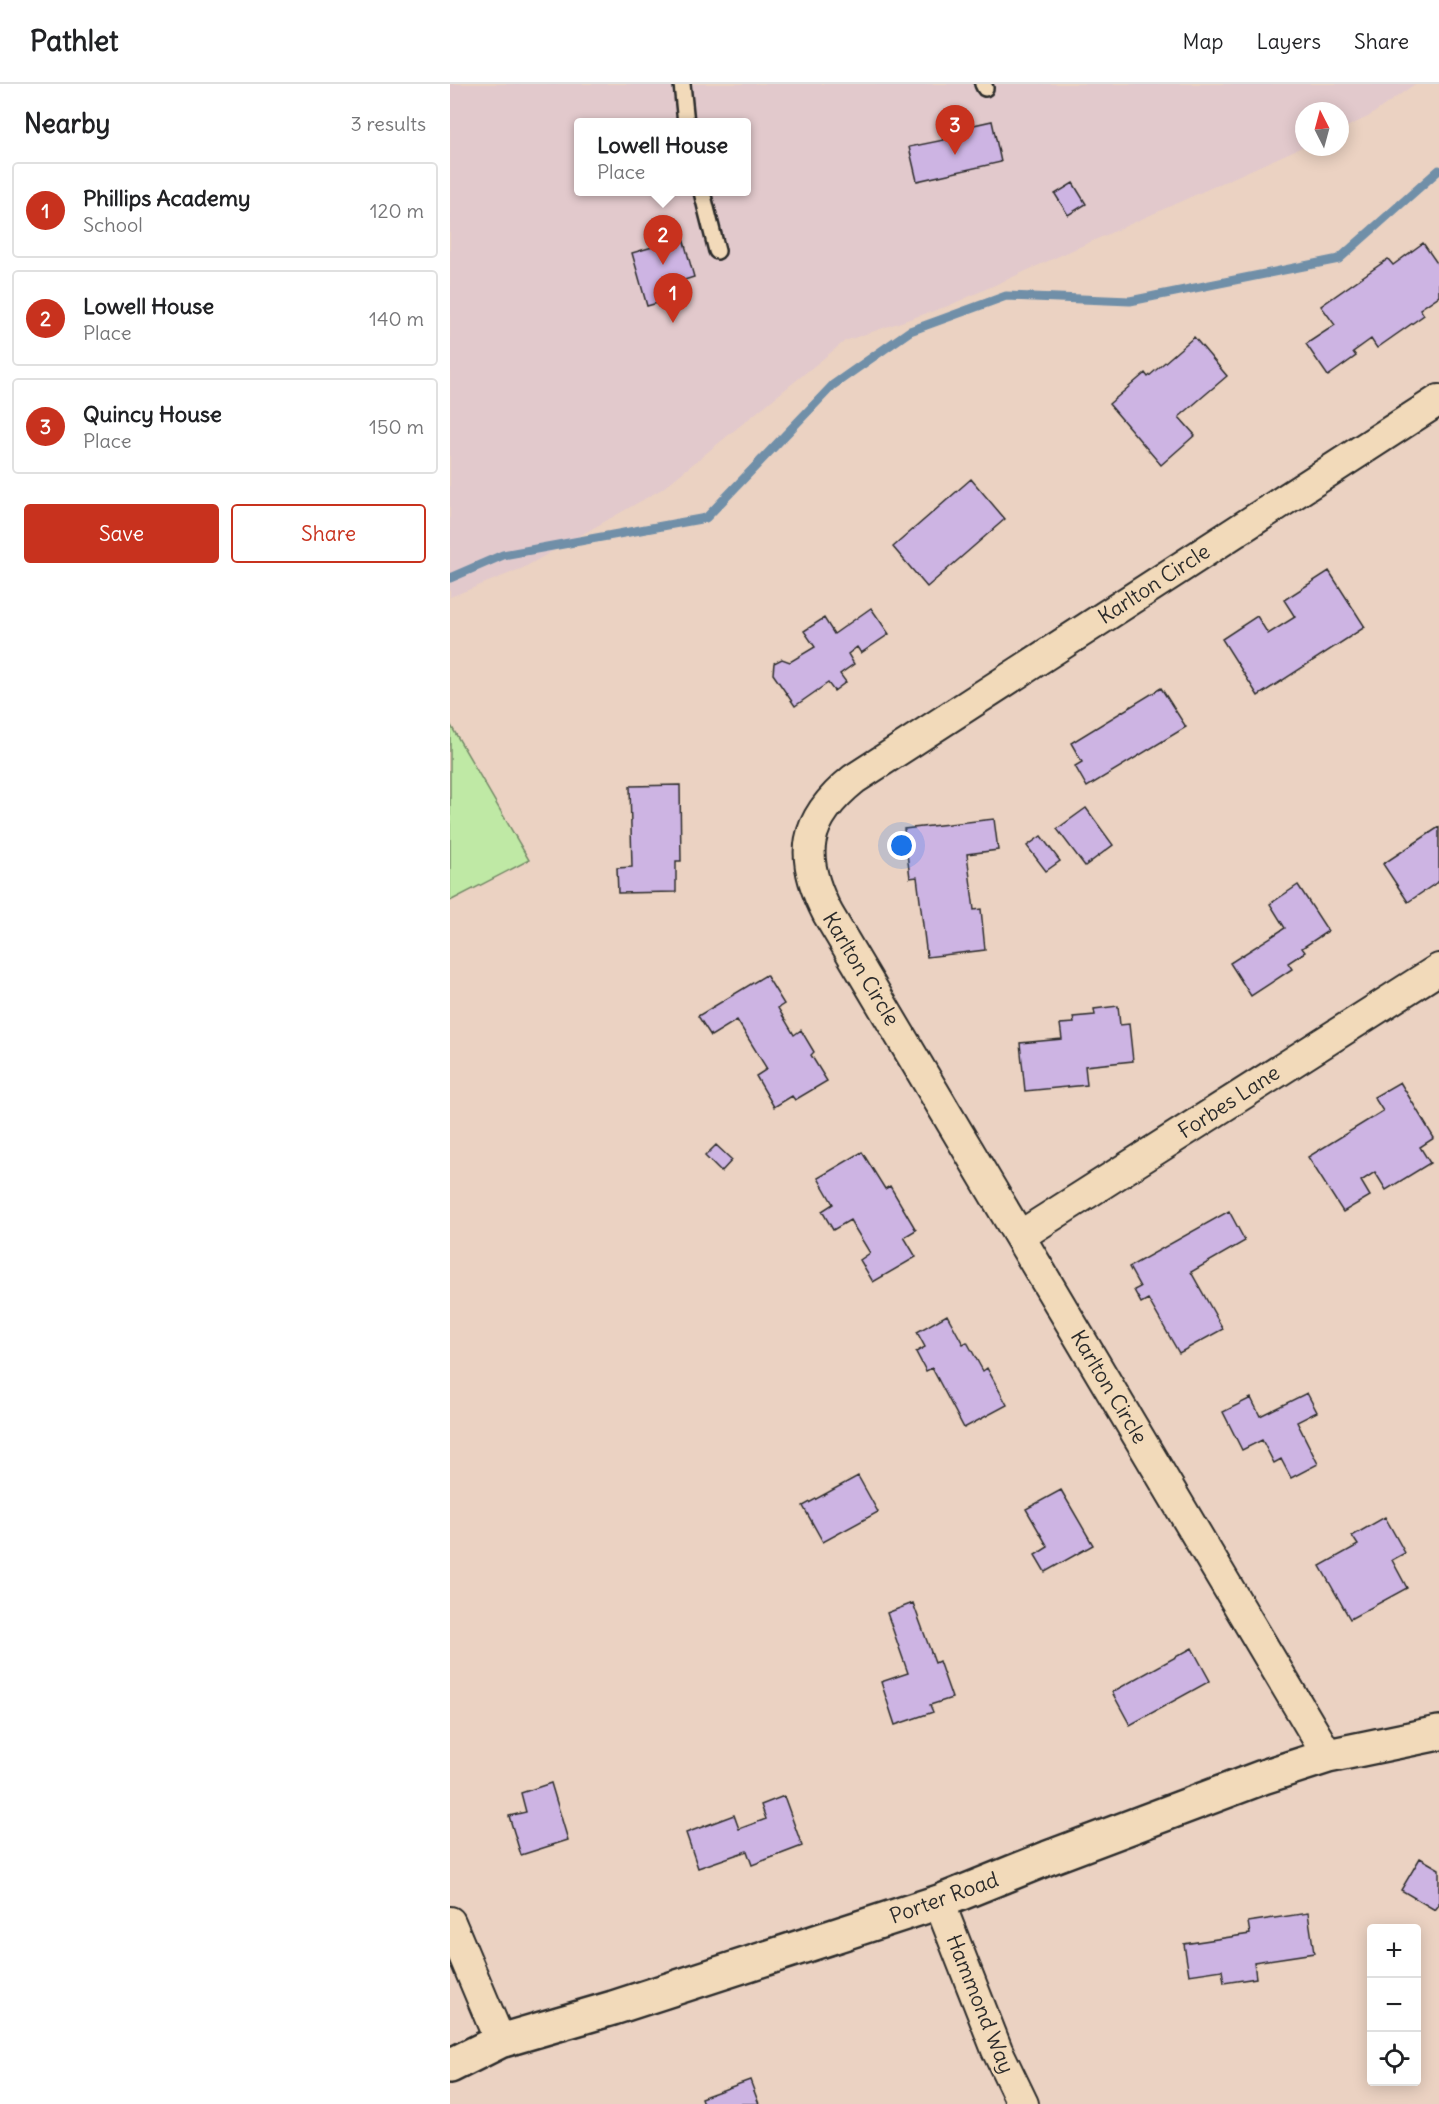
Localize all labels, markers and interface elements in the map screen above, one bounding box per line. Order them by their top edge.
text: Pathlet [30,23,119,59]
text: Map [1183,28,1223,55]
text: Layers [1256,28,1321,55]
text: Share [1354,28,1409,55]
north arrow [1295,102,1349,156]
pin: 3 [936,106,974,155]
text: Nearby [24,107,110,140]
text: 3 results [350,111,426,136]
popup [574,118,751,196]
text: Lowell House [597,131,728,159]
text: Place [597,159,645,184]
text: Phillips Academy [83,184,250,212]
text: 1 [42,198,49,223]
text: 120 m [370,198,424,223]
text: School [83,212,143,237]
pin: 2 [644,216,682,265]
pin: 1 [654,274,692,323]
text: Lowell House [83,292,214,320]
text: 2 [40,306,51,331]
text: 140 m [369,306,424,331]
text: Place [83,320,131,345]
text: Quincy House [83,400,222,428]
text: 3 [40,414,51,439]
text: 150 m [369,414,424,439]
text: Place [83,428,131,453]
button: Save [24,504,219,563]
button: Share [231,504,426,563]
street label: Karlton Circle [1093,537,1215,630]
your location [887,831,916,860]
street label: Karlton Circle [817,907,906,1030]
street label: Forbes Lane [1173,1059,1285,1144]
street label: Karlton Circle [1065,1325,1154,1448]
street label: Porter Road [886,1865,1002,1930]
map controls [1367,1924,1421,2086]
button: + [1367,1924,1421,1978]
street label: Hammond Way [940,1930,1021,2077]
button: − [1367,1978,1421,2032]
button: locate [1367,2032,1421,2086]

